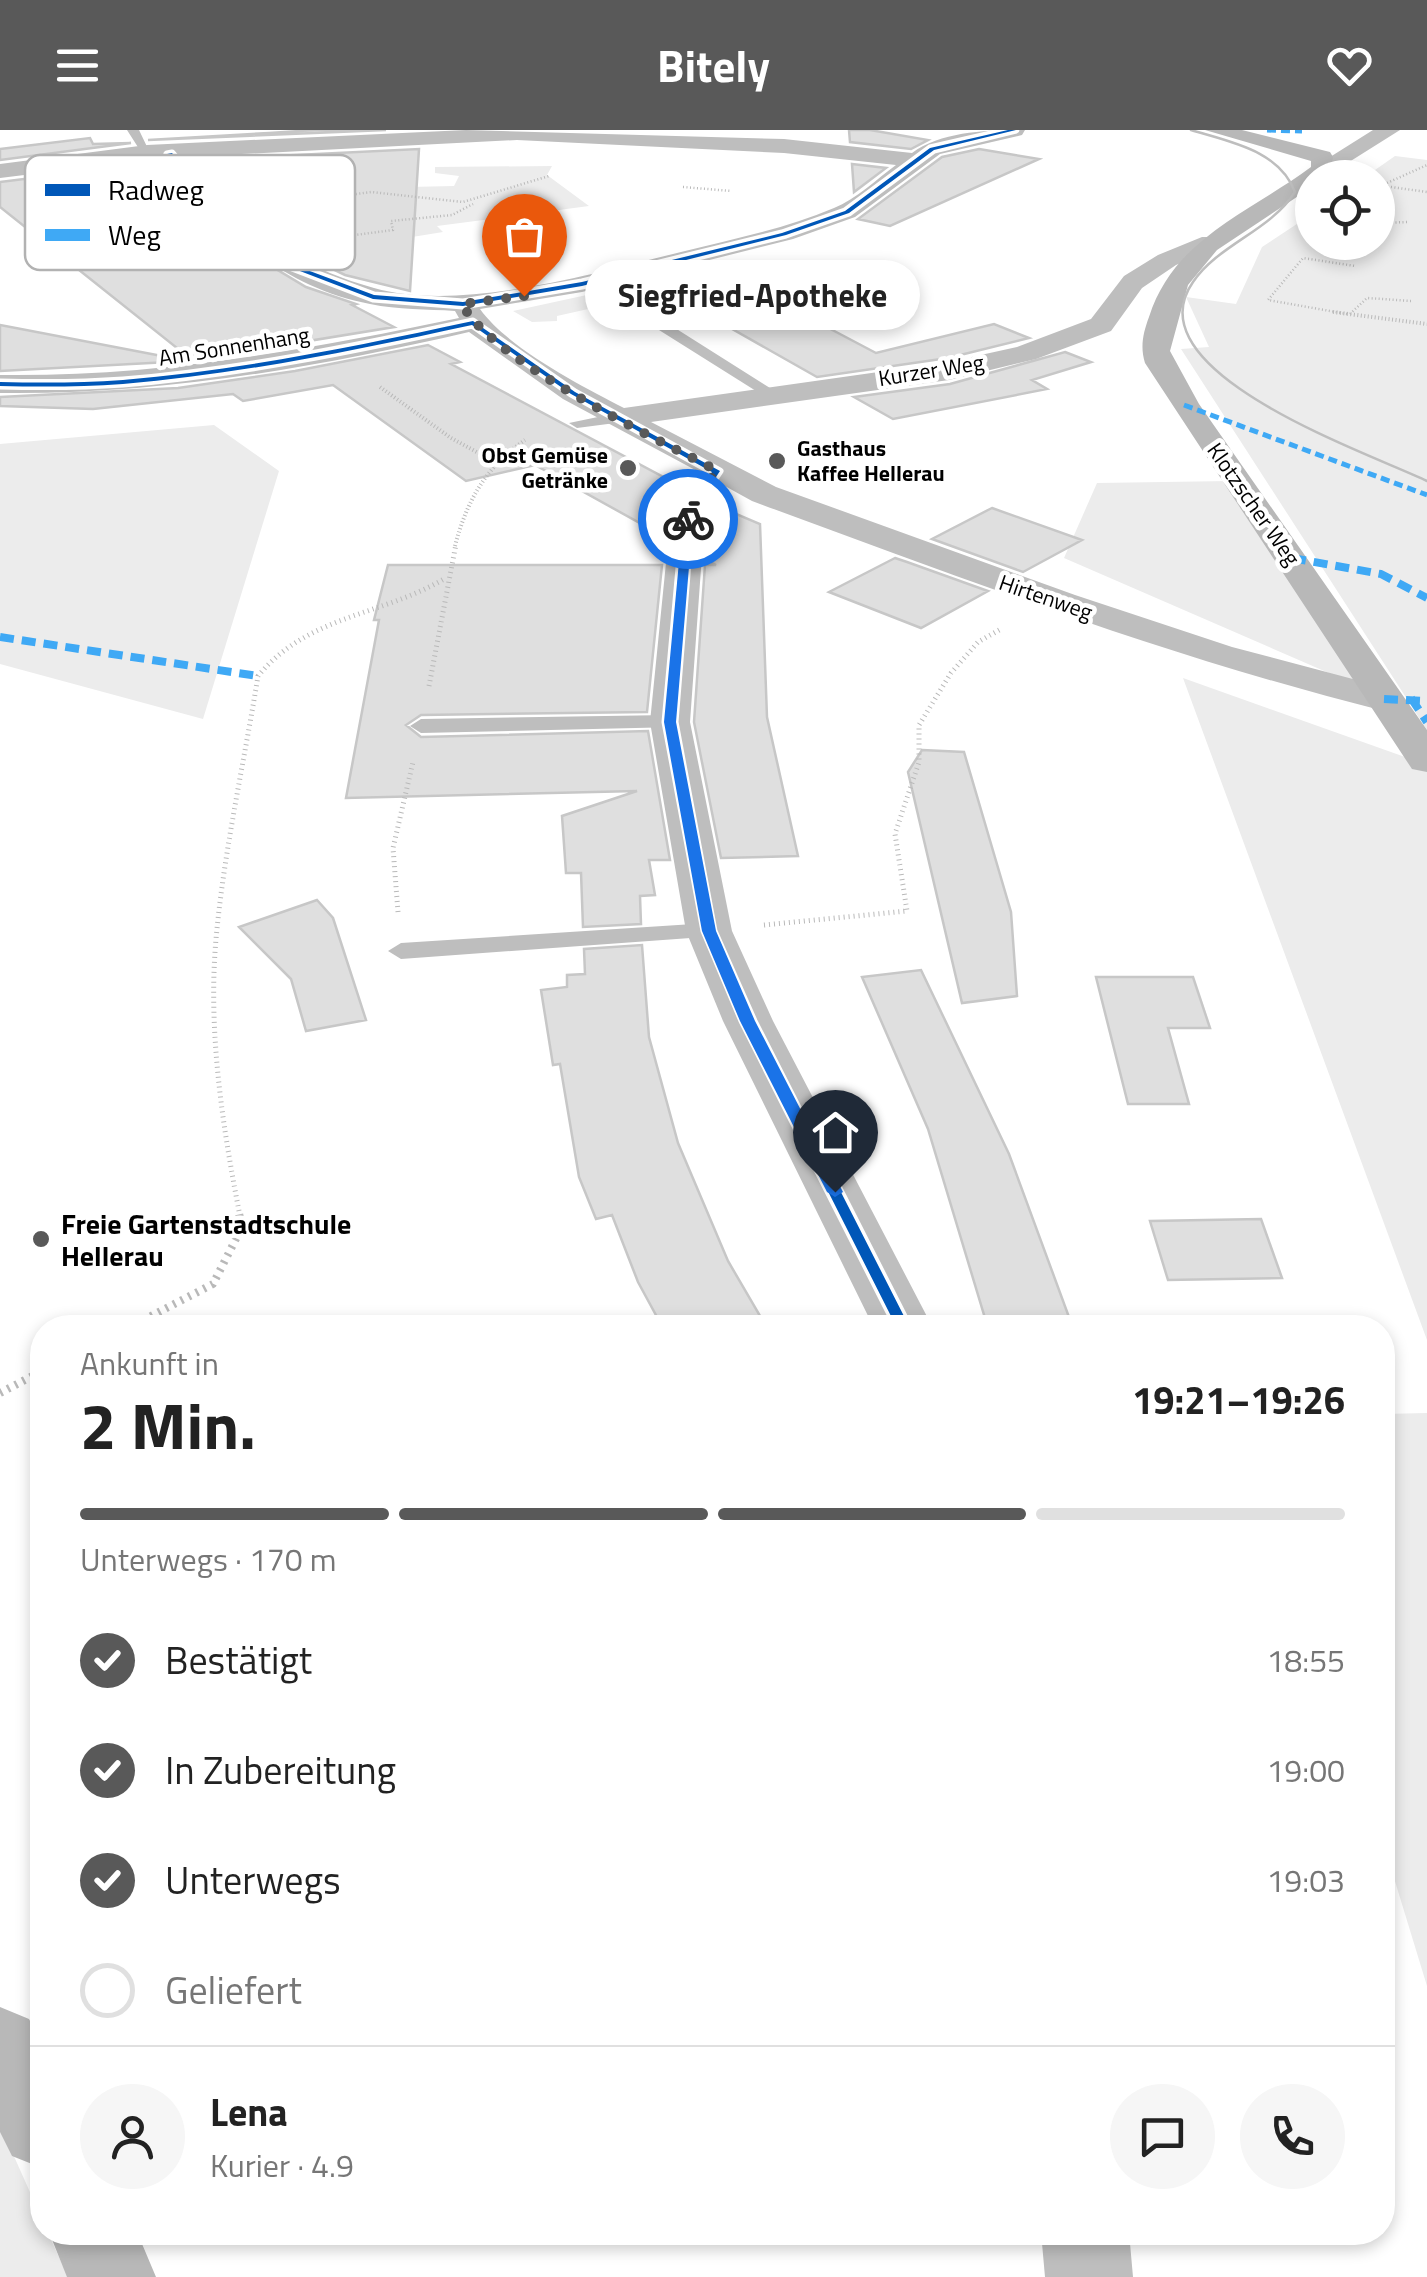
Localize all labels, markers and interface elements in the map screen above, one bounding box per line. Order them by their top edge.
text: Bitely [657,31,770,99]
icon: menu [50,38,105,93]
icon: heart [1322,38,1377,93]
legend [25,155,355,270]
map controls [1295,160,1395,260]
button: locate [1295,160,1395,260]
text: Radweg [108,168,204,211]
pin [482,194,567,297]
icon: bag [497,209,552,264]
text: Weg [108,213,161,256]
callout: Siegfried-Apotheke [584,261,919,331]
text: Siegfried-Apotheke [618,271,887,319]
street label: Am Sonnenhang [156,317,312,375]
street label: Kurzer Weg [876,345,986,395]
place label: Gasthaus Kaffee Hellerau [797,431,945,490]
street label: Klotzscher Weg [1199,435,1309,573]
place label: Obst Gemüse Getränke [482,438,608,497]
marker: Gasthaus Kaffee Hellerau [766,450,788,472]
marker: Obst Gemüse Getränke [617,457,639,479]
courier [638,469,738,569]
icon: bike [661,492,716,547]
street label: Hirtenweg [995,565,1097,629]
pin [793,1090,878,1193]
icon: home [808,1105,863,1160]
place label: Freie Gartenstadtschule Hellerau [61,1202,351,1277]
marker: Freie Gartenstadtschule Hellerau [30,1228,52,1250]
text: Ankunft in [80,1339,219,1387]
text: 19:21–19:26 [1132,1371,1345,1429]
text: 2 Min. [80,1375,256,1474]
text: Unterwegs · 170 m [80,1535,336,1583]
text: Bestätigt [165,1631,312,1689]
icon: check [80,1633,135,1688]
text: 18:55 [1266,1636,1345,1684]
text: In Zubereitung [165,1741,396,1799]
icon: check [80,1743,135,1798]
text: 19:00 [1266,1746,1345,1794]
text: Unterwegs [165,1851,341,1909]
icon: check [80,1853,135,1908]
text: 19:03 [1266,1856,1345,1904]
text: Geliefert [165,1961,302,2019]
text: Lena [210,2083,288,2141]
button: person [80,2084,185,2189]
button: chat [1110,2084,1215,2189]
button: phone [1240,2084,1345,2189]
text: Kurier · 4.9 [210,2141,354,2189]

